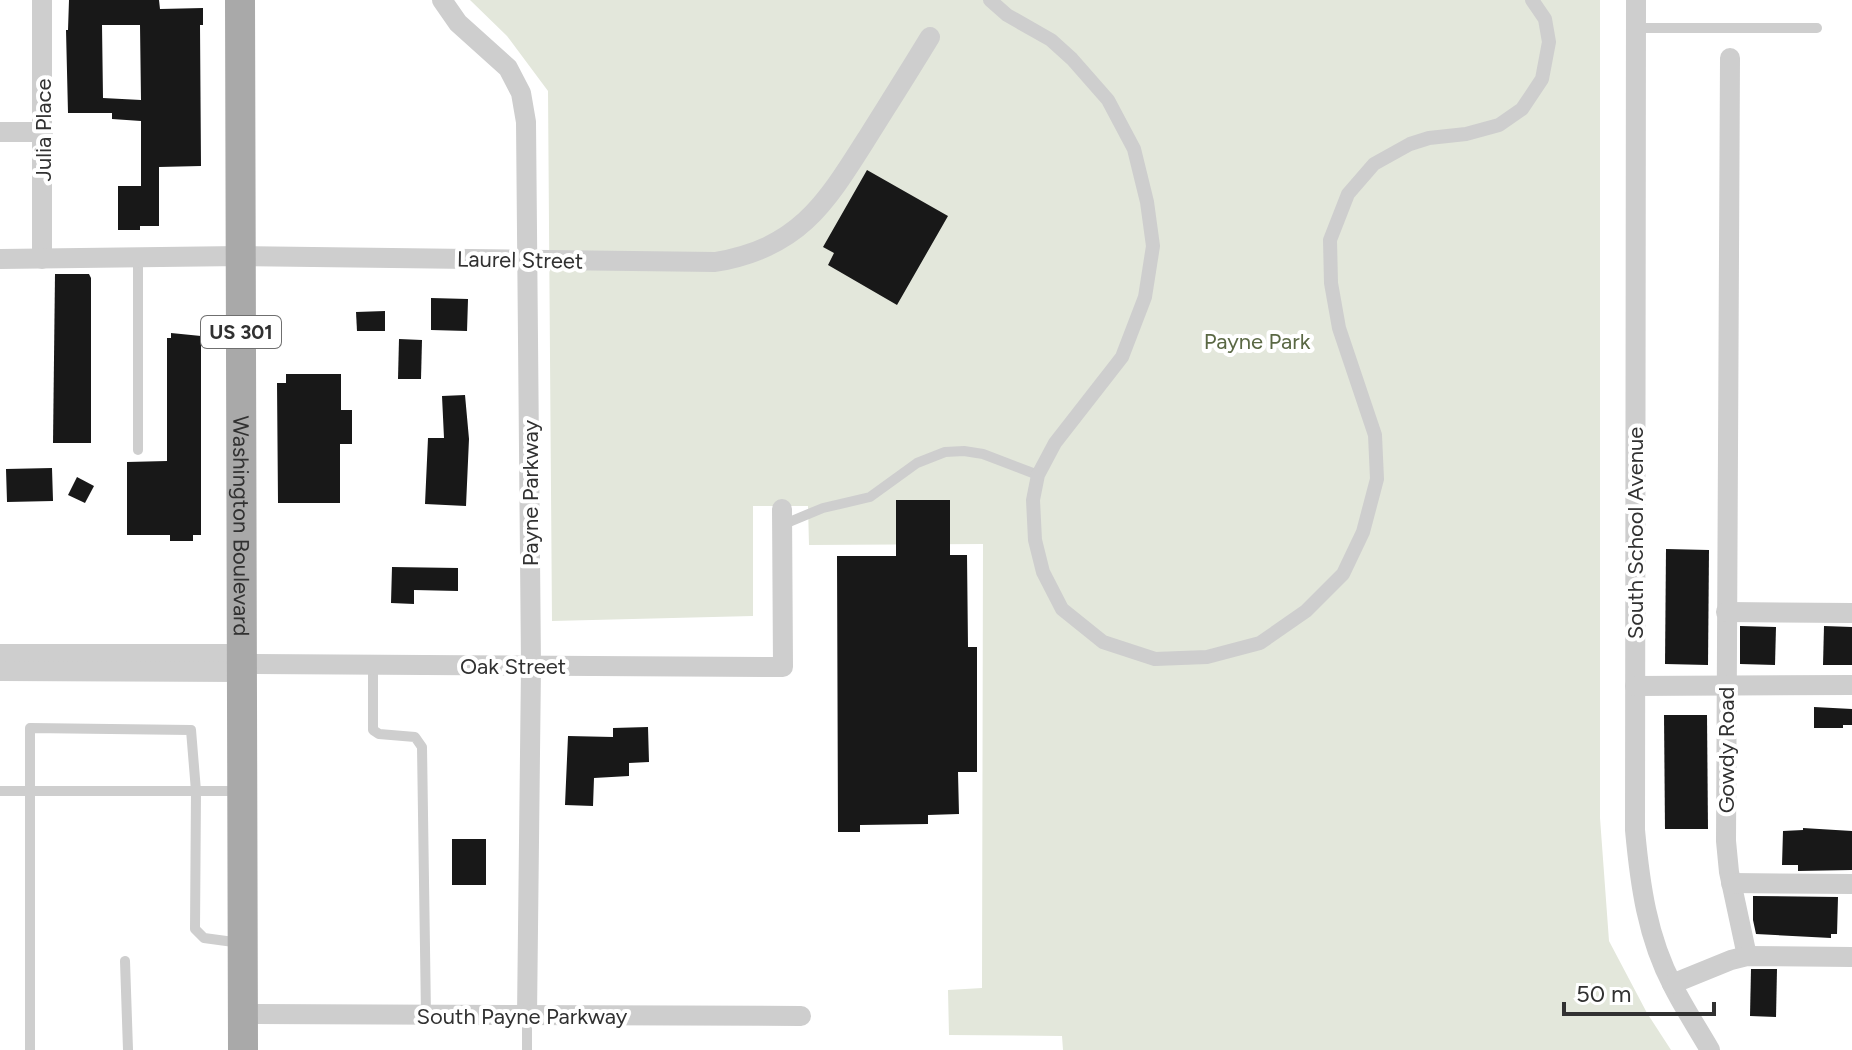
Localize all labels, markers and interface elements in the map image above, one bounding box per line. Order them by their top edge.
street label: Julia Place [30,79,57,181]
street label: Laurel Street [457,245,583,275]
road number: US 301 [201,316,281,348]
park label: Payne Park [1204,328,1311,355]
street label: Washington Boulevard [228,416,255,636]
street label: Payne Parkway [517,419,544,566]
street label: South School Avenue [1622,427,1649,639]
street label: Oak Street [460,653,566,680]
street label: Gowdy Road [1713,687,1740,813]
scale bar [1564,966,1714,1016]
text: 50 m [1576,979,1632,1008]
street label: South Payne Parkway [417,1003,628,1030]

